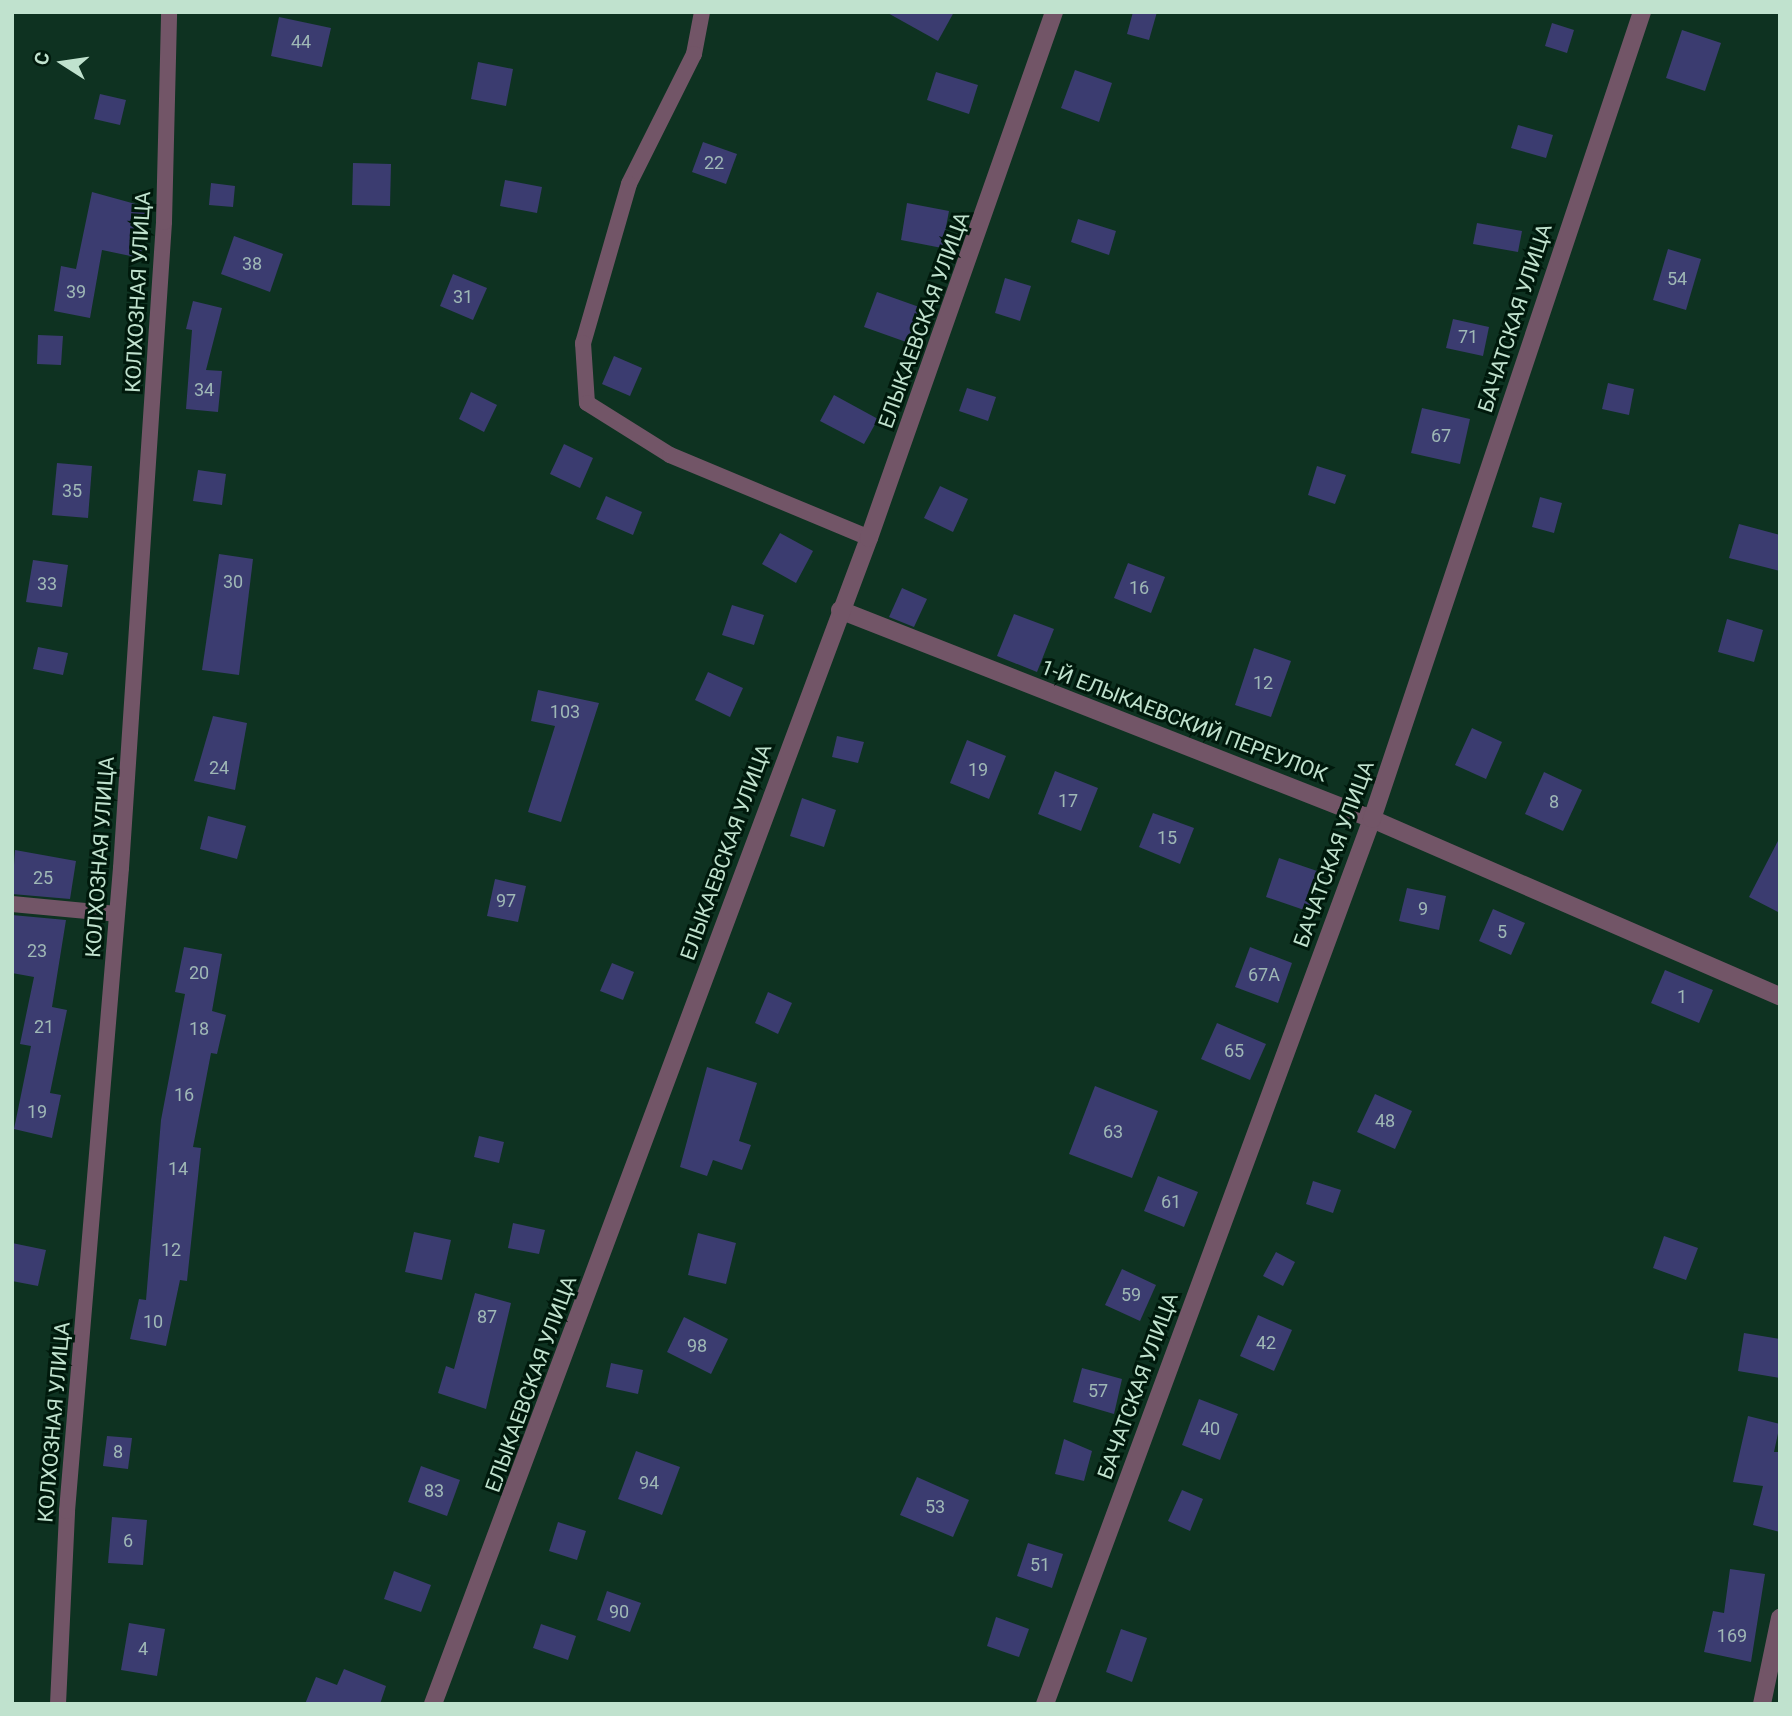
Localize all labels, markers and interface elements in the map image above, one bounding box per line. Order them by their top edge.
north arrow [28,28,98,98]
house number: 44 [291,31,311,53]
text: С [29,50,55,67]
house number: 22 [704,152,724,174]
street label: КОЛХОЗНАЯ УЛИЦА [120,191,156,393]
street label: ЕЛЫКАЕВСКАЯ УЛИЦА [873,208,975,432]
street label: БАЧАТСКАЯ УЛИЦА [1473,221,1557,415]
house number: 38 [242,253,262,275]
house number: 54 [1667,268,1687,290]
house number: 39 [66,281,86,303]
house number: 31 [453,286,473,308]
house number: 71 [1458,326,1478,348]
house number: 34 [194,379,214,401]
house number: 67 [1431,425,1451,447]
house number: 35 [62,480,82,502]
house number: 30 [223,571,243,593]
house number: 33 [37,573,57,595]
house number: 16 [1129,577,1149,599]
street label: 1-Й ЕЛЫКАЕВСКИЙ ПЕРЕУЛОК [1037,655,1331,787]
house number: 12 [1253,672,1273,694]
house number: 103 [550,701,580,723]
street label: ЕЛЫКАЕВСКАЯ УЛИЦА [675,740,777,964]
street label: КОЛХОЗНАЯ УЛИЦА [80,756,120,958]
house number: 24 [209,757,229,779]
street label: БАЧАТСКАЯ УЛИЦА [1289,757,1379,951]
house number: 19 [968,759,988,781]
house number: 17 [1058,790,1078,812]
house number: 8 [1549,791,1559,813]
house number: 15 [1157,827,1177,849]
house number: 25 [33,867,53,889]
house number: 97 [496,890,516,912]
house number: 9 [1418,898,1428,920]
house number: 5 [1497,921,1507,943]
house number: 23 [27,940,47,962]
house number: 20 [189,962,209,984]
house number: 67А [1248,964,1280,986]
house number: 1 [1677,986,1687,1008]
house number: 21 [34,1016,54,1038]
house number: 18 [189,1018,209,1040]
house number: 65 [1224,1040,1244,1062]
house number: 16 [174,1084,194,1106]
house number: 19 [27,1101,47,1123]
house number: 48 [1375,1110,1395,1132]
house number: 63 [1103,1121,1123,1143]
house number: 14 [168,1158,188,1180]
house number: 61 [1161,1191,1181,1213]
house number: 12 [161,1239,181,1261]
street label: ЕЛЫКАЕВСКАЯ УЛИЦА [480,1272,582,1496]
house number: 59 [1121,1284,1141,1306]
street label: БАЧАТСКАЯ УЛИЦА [1093,1289,1183,1483]
house number: 87 [477,1306,497,1328]
house number: 10 [143,1311,163,1333]
street label: КОЛХОЗНАЯ УЛИЦА [33,1321,75,1523]
house number: 42 [1256,1332,1276,1354]
house number: 98 [687,1335,707,1357]
house number: 57 [1088,1380,1108,1402]
house number: 40 [1200,1418,1220,1440]
house number: 8 [113,1441,123,1463]
house number: 94 [639,1472,659,1494]
house number: 83 [424,1480,444,1502]
house number: 53 [925,1496,945,1518]
house number: 6 [123,1530,133,1552]
house number: 51 [1030,1554,1050,1576]
house number: 90 [609,1601,629,1623]
house number: 169 [1717,1625,1747,1647]
house number: 4 [138,1638,148,1660]

